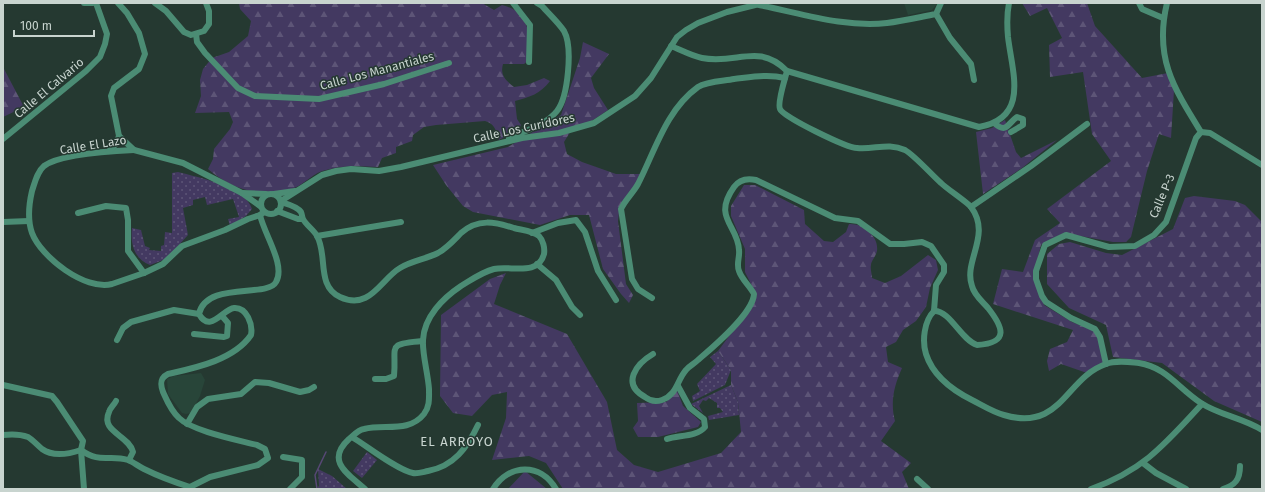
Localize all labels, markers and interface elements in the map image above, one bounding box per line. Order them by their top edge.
scale bar [14,12,94,38]
text: 100 m [20,19,52,33]
street label: Calle Los Manantiales [319,49,436,93]
street label: Calle El Calvario [11,55,87,121]
street label: Calle Los Curidores [472,110,576,146]
street label: Calle El Lazo [59,133,127,157]
street label: Calle P-3 [1146,172,1178,220]
district label: EL ARROYO [420,434,494,449]

